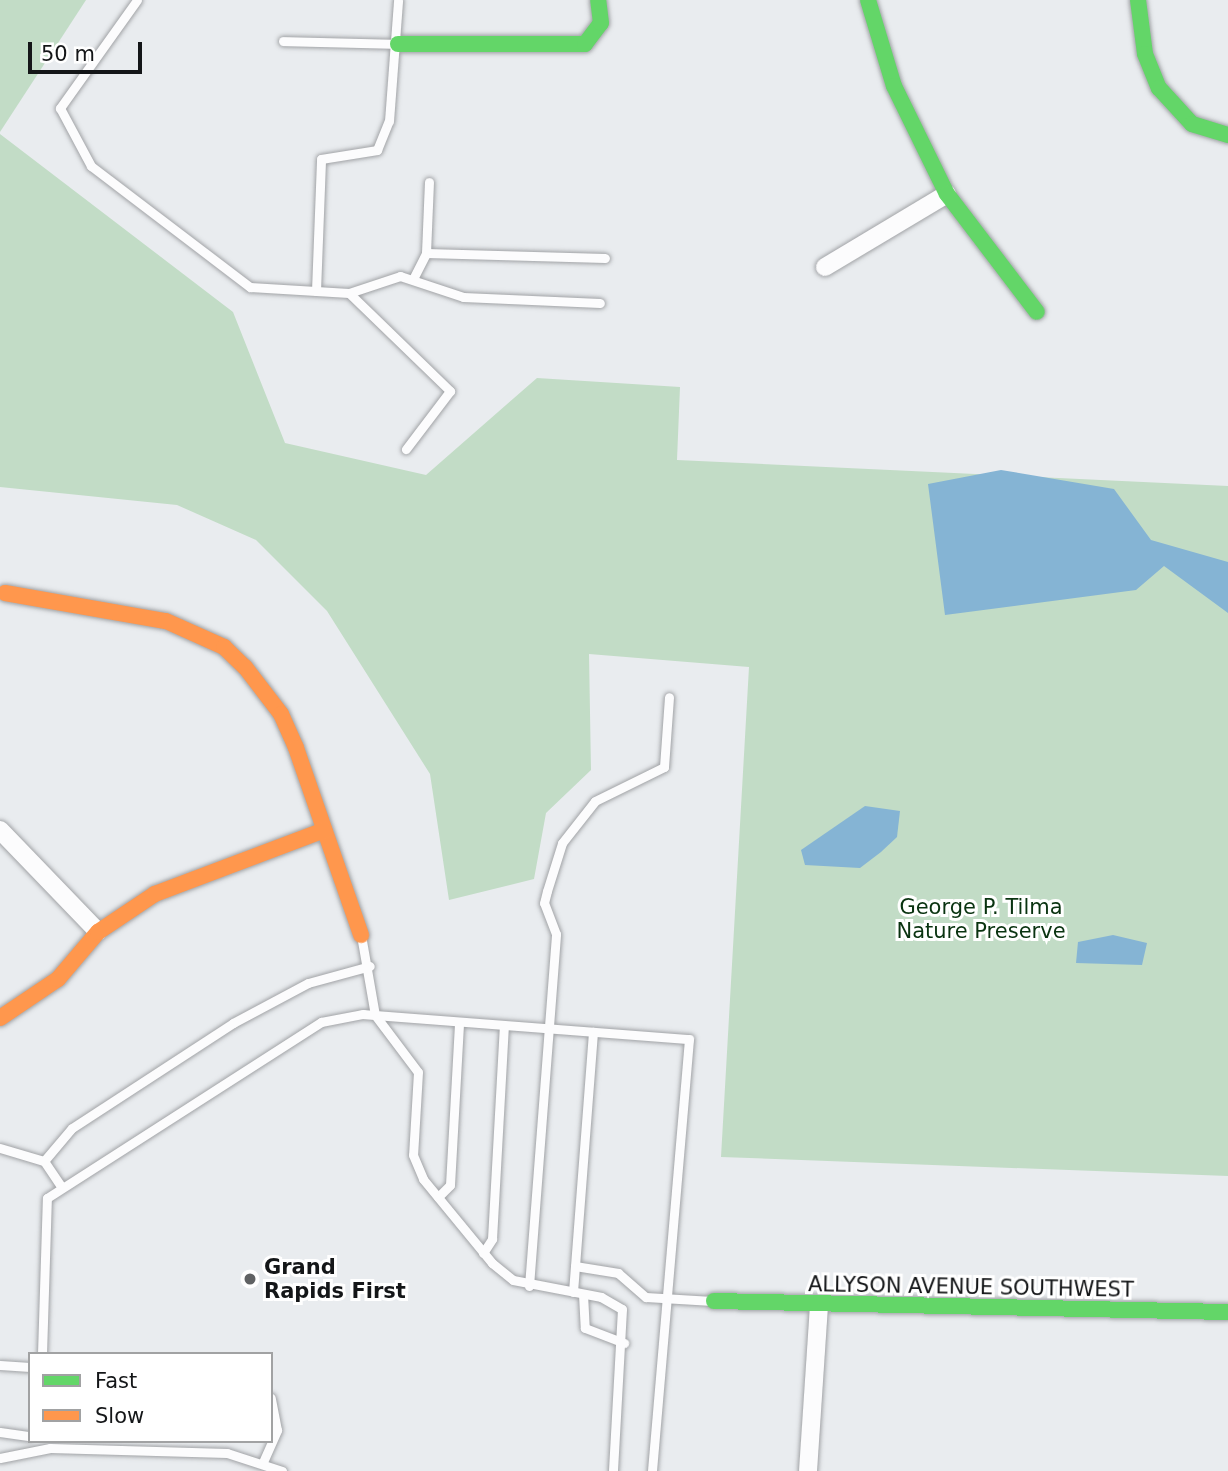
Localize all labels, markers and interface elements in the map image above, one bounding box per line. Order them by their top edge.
scale bar [32,28,145,72]
text: 50 m [41,42,95,66]
park label: George P. Tilma Nature Preserve [896,894,1066,944]
place label: Grand Rapids First [264,1254,406,1304]
marker: Grand Rapids First [242,1271,258,1287]
street label: ALLYSON AVENUE SOUTHWEST [808,1272,1134,1302]
legend [28,1352,273,1443]
text: Fast [95,1369,137,1393]
text: Slow [95,1404,144,1428]

